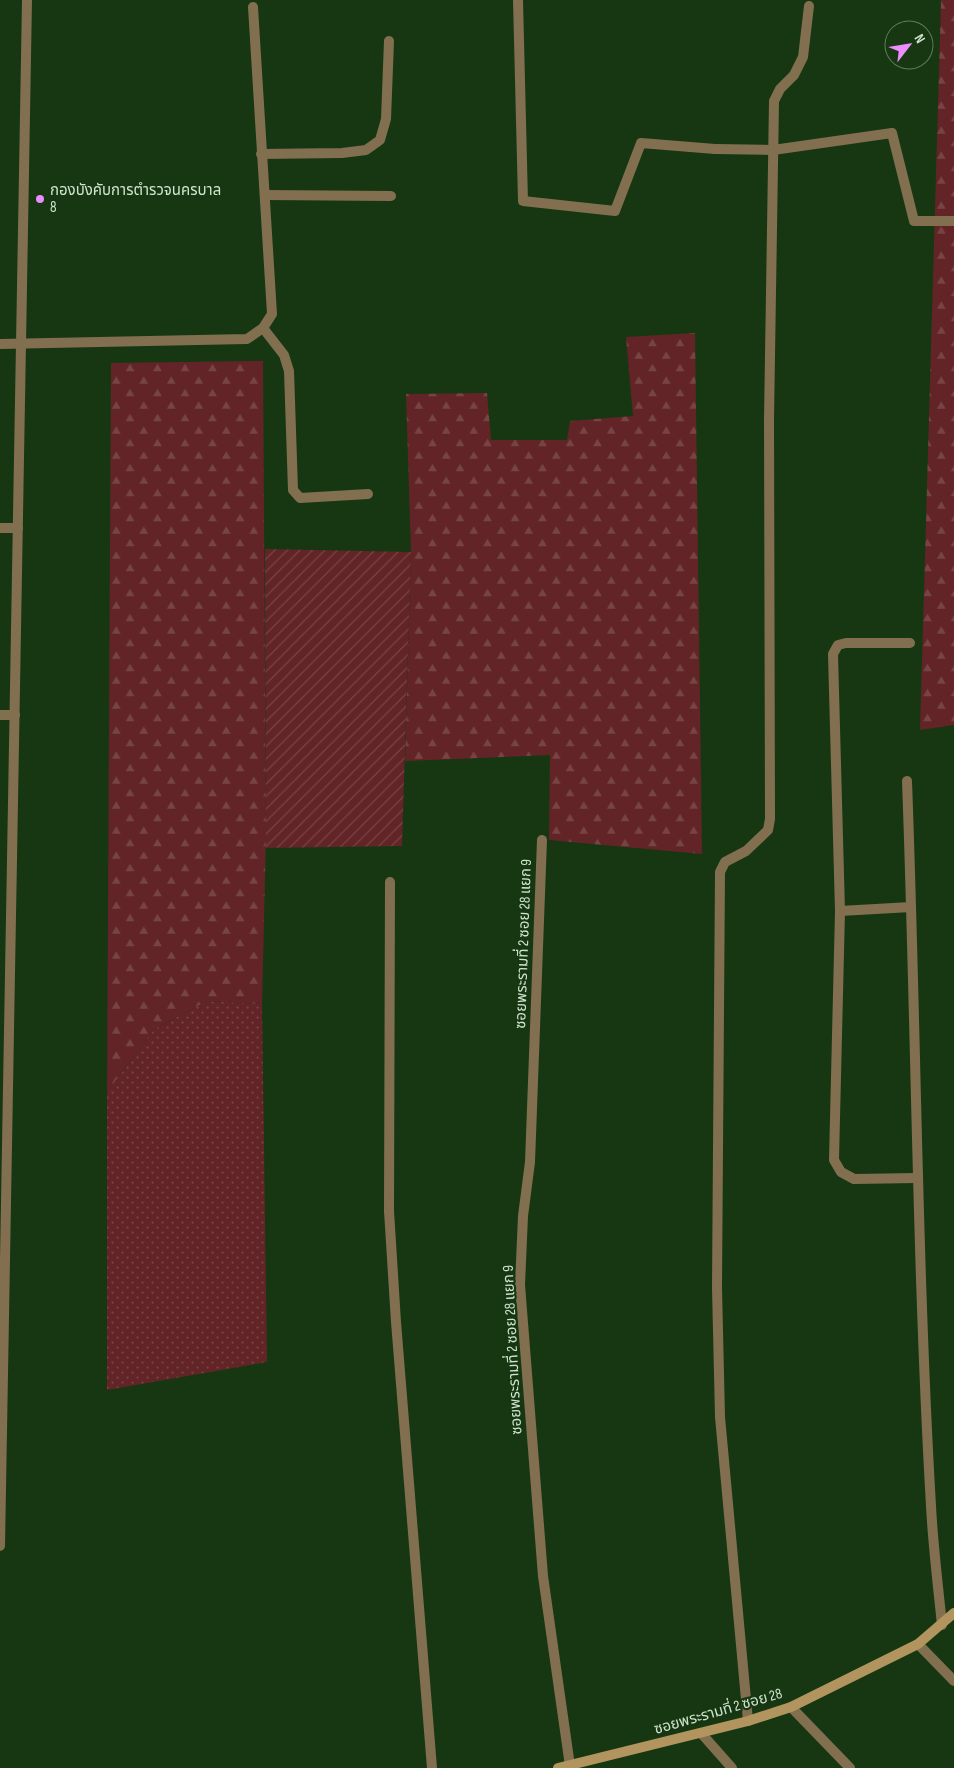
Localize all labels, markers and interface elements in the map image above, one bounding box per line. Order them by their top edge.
north arrow [884,20,934,70]
text: N [911,31,929,46]
place label: กองบังคับการตำรวจนครบาล 8 [50,181,221,217]
marker: กองบังคับการตำรวจนครบาล 8 [34,193,46,205]
street label: ซอยพระรามที่ 2 ซอย 28 แยก 9 [509,859,536,1029]
street label: ซอยพระรามที่ 2 ซอย 28 แยก 9 [497,1265,526,1435]
street label: ซอยพระรามที่ 2 ซอย 28 [651,1682,784,1739]

